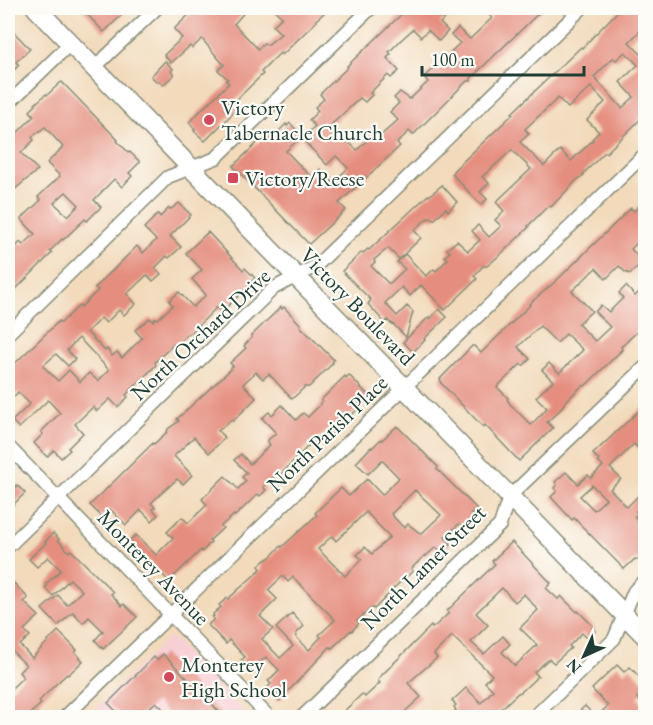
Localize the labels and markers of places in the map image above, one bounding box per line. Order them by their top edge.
place label: Victory Tabernacle Church [221,93,383,147]
marker: Victory Tabernacle Church [202,113,216,127]
place label: Victory/Reese [245,164,365,193]
marker: Victory/Reese [226,171,240,185]
place label: Monterey High School [181,650,287,704]
marker: Monterey High School [162,670,176,684]

